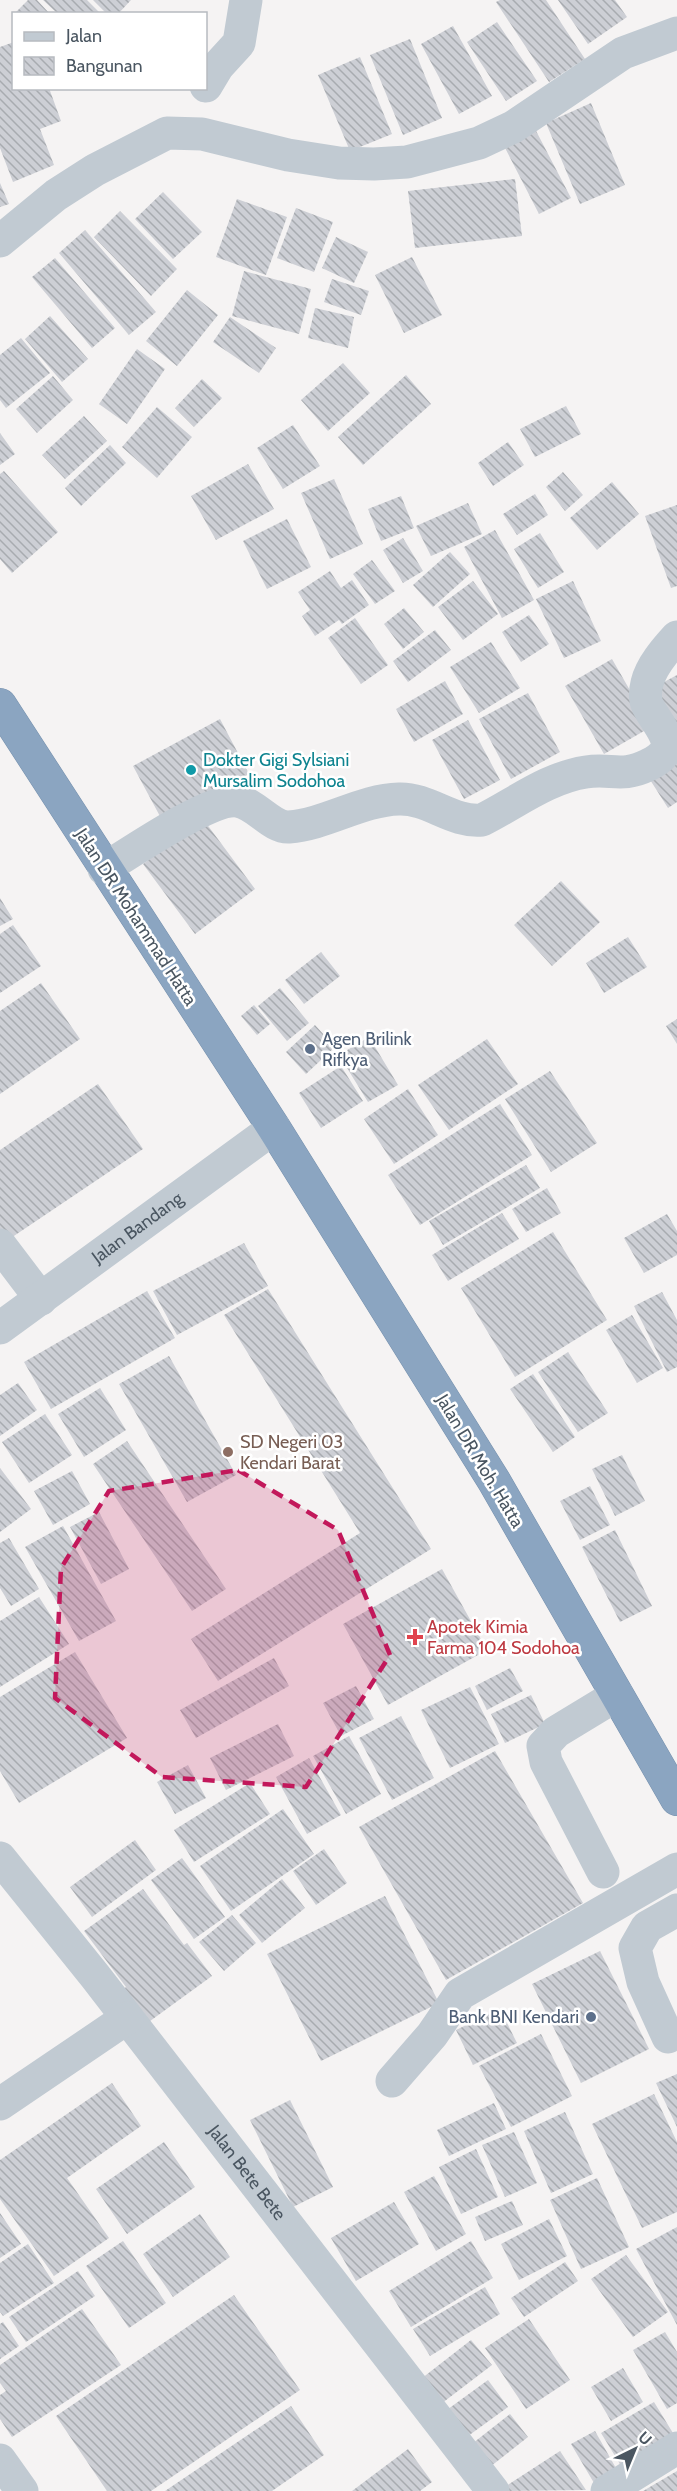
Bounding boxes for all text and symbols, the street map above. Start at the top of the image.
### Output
legend [12,12,207,90]
text: Jalan [65,25,102,47]
text: Bangunan [66,55,143,77]
place label: Dokter Gigi Sylsiani Mursalim Sodohoa [203,749,349,792]
marker: Dokter Gigi Sylsiani Mursalim Sodohoa [184,763,198,777]
street label: Jalan DR Mohammad Hatta [70,823,202,1010]
place label: Agen Brilink Rifkya [322,1028,413,1071]
marker: Agen Brilink Rifkya [303,1042,317,1056]
street label: Jalan Bandang [87,1187,188,1269]
street label: Jalan DR Moh. Hatta [431,1389,529,1532]
place label: SD Negeri 03 Kendari Barat [240,1431,343,1474]
marker: SD Negeri 03 Kendari Barat [221,1445,235,1459]
place label: Apotek Kimia Farma 104 Sodohoa [427,1616,580,1659]
marker: Apotek Kimia Farma 104 Sodohoa [408,1630,422,1644]
place label: Bank BNI Kendari [448,2006,579,2028]
marker: Bank BNI Kendari [584,2010,598,2024]
street label: Jalan Bete Bete [203,2120,291,2225]
north arrow [605,2419,665,2479]
text: U [634,2428,656,2449]

